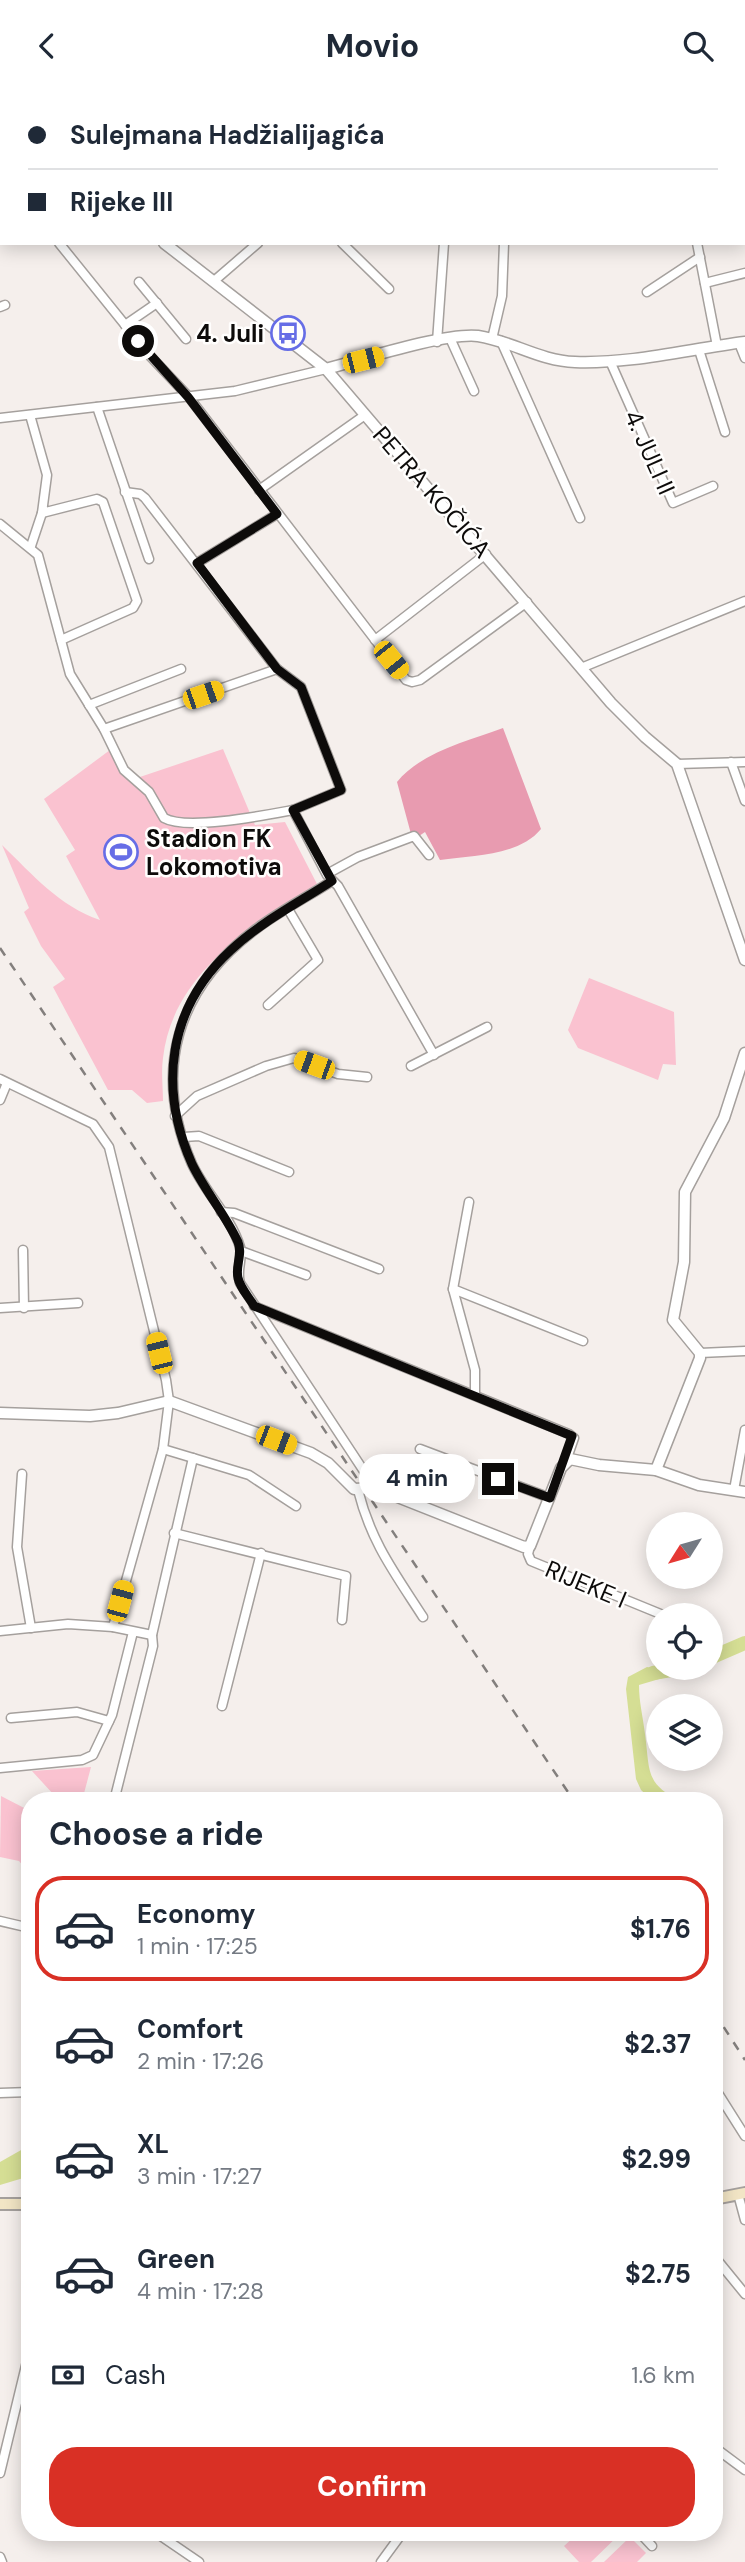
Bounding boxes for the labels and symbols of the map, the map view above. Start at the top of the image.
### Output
bus stop icon: 4. Juli [269,314,307,352]
place label: 4. Juli [196,318,264,349]
route start [122,325,154,357]
car [341,345,386,375]
street label: 4. JULI II [618,405,682,499]
street label: PETRA KOČIĆA [366,420,498,564]
car [370,637,413,683]
car [180,678,227,712]
place label: Stadion FK Lokomotiva [146,823,282,882]
sports icon: Stadion FK Lokomotiva [102,833,140,871]
car [291,1048,338,1082]
car [144,1330,175,1376]
car [253,1423,300,1457]
callout: 4 min [358,1455,474,1503]
route end [482,1463,514,1495]
north arrow [646,1512,723,1589]
street label: RIJEKE I [541,1553,631,1615]
car [105,1578,136,1624]

